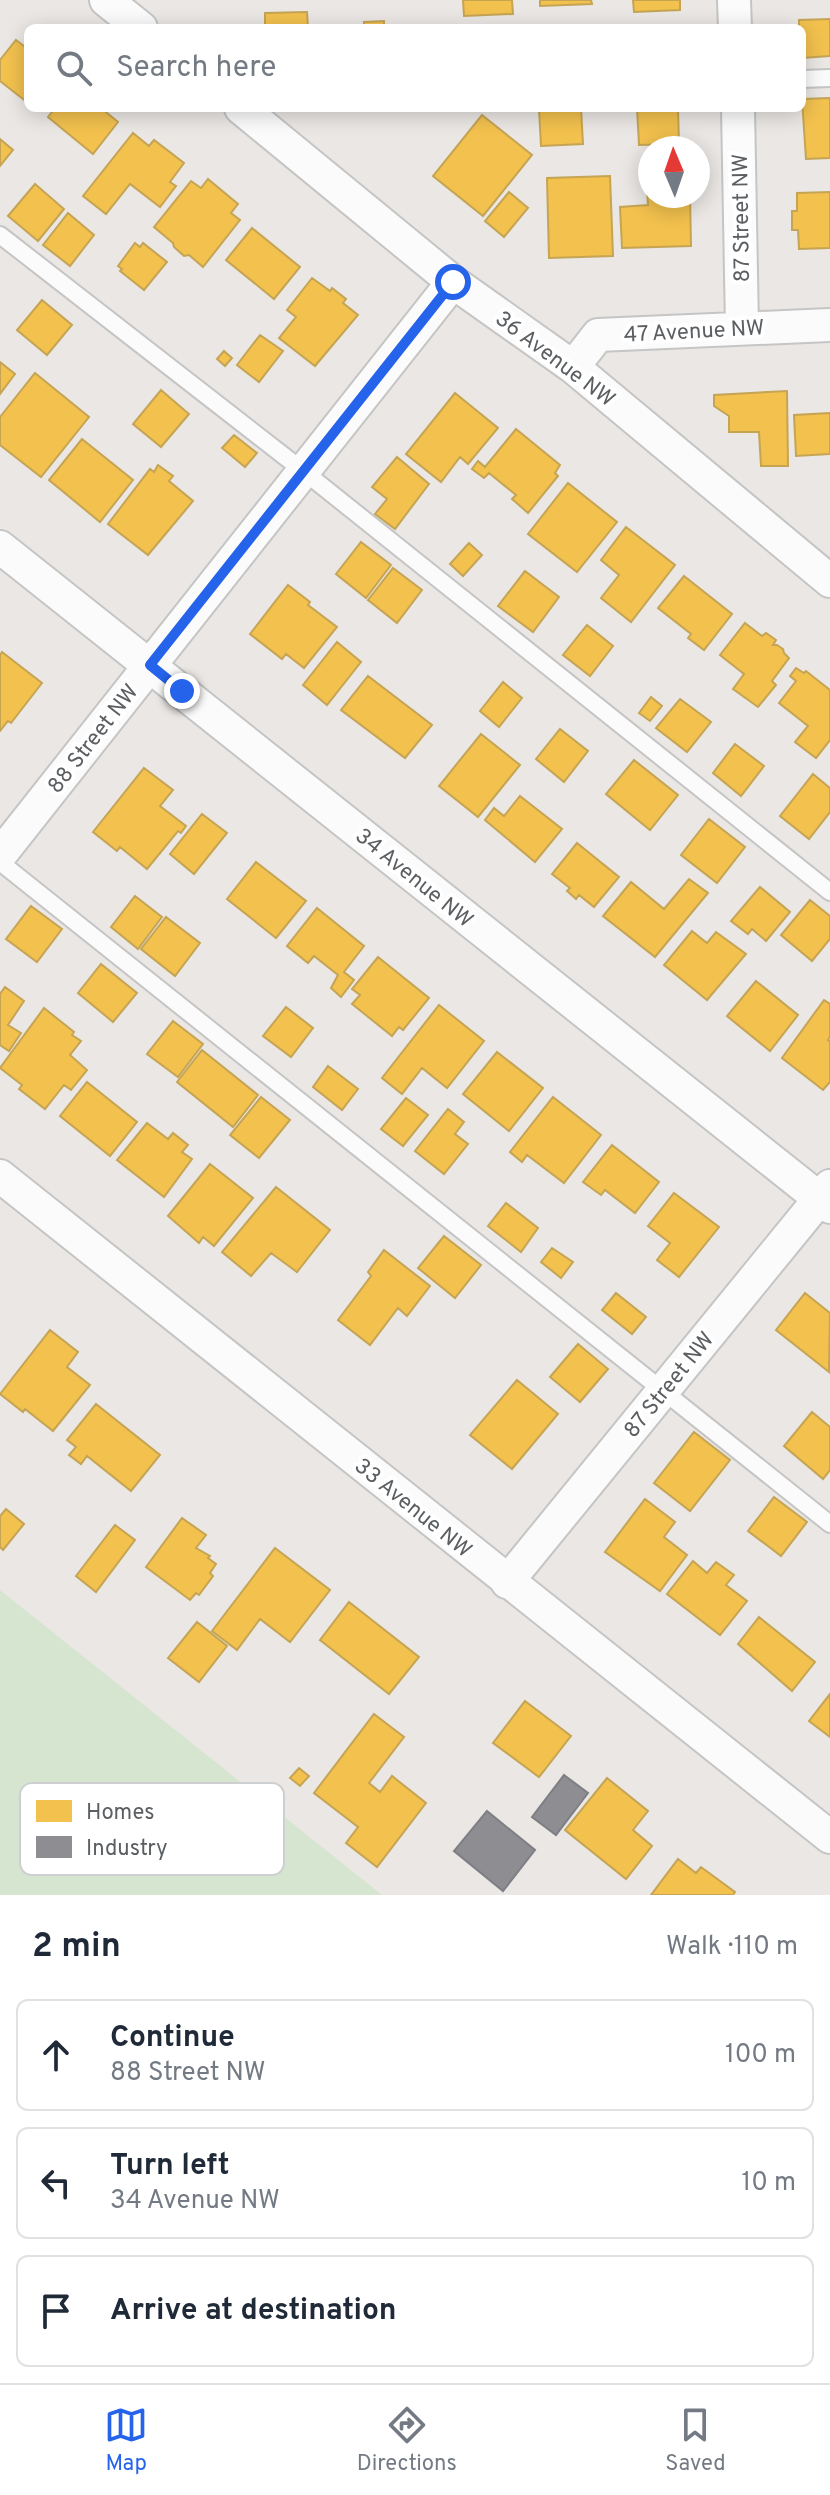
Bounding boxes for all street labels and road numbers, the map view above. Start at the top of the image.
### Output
street label: 87 Street NW [728,153,757,282]
street label: 36 Avenue NW [489,306,620,414]
street label: 47 Avenue NW [623,315,765,350]
street label: 88 Street NW [43,679,145,800]
street label: 34 Avenue NW [349,823,478,935]
street label: 87 Street NW [619,1327,721,1444]
street label: 33 Avenue NW [348,1453,477,1565]

